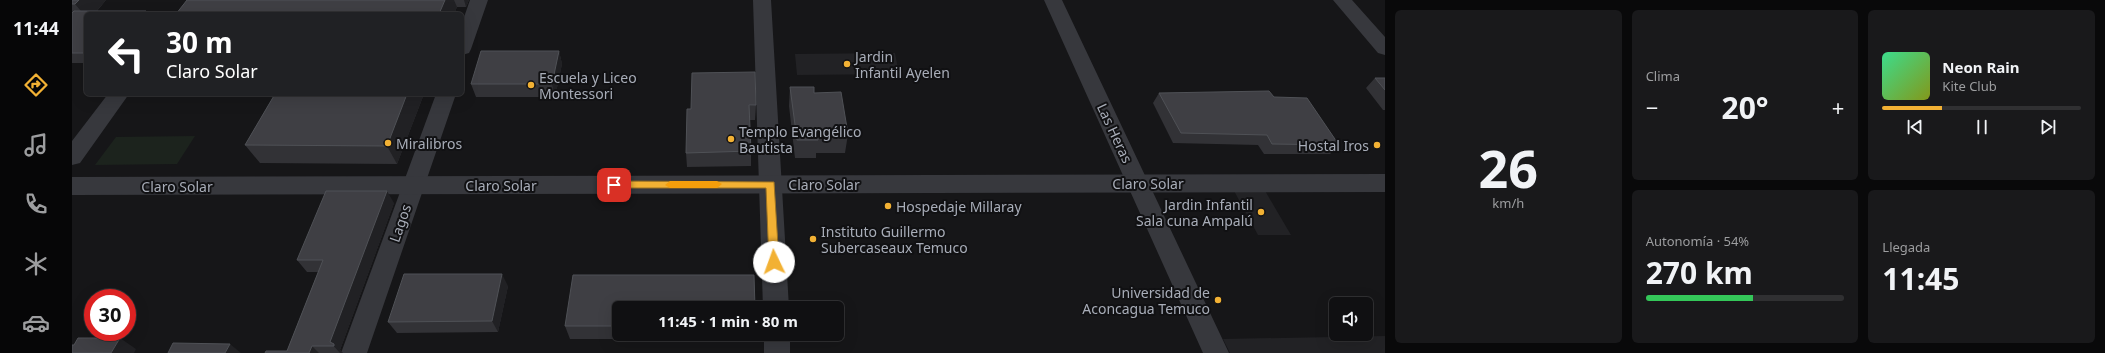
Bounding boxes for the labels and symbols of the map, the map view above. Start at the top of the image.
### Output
place label: Jardin Infantil Ayelen [853,47,950,82]
marker: Jardin Infantil Ayelen [842,59,852,69]
place label: Escuela y Liceo Montessori [539,68,637,103]
marker: Escuela y Liceo Montessori [526,80,536,90]
street label: Las Heras [1093,100,1137,166]
place label: Templo Evangélico Bautista [739,122,861,157]
place label: Miralibros [396,134,462,153]
marker: Templo Evangélico Bautista [726,134,736,144]
place label: Hostal Iros [1298,136,1369,155]
marker: Miralibros [383,138,393,148]
marker: Hostal Iros [1372,140,1382,150]
pin [597,168,631,202]
street label: Claro Solar [1112,174,1184,193]
street label: Claro Solar [788,175,860,194]
street label: Claro Solar [465,176,537,195]
street label: Claro Solar [141,177,213,196]
place label: Jardin Infantil Sala cuna Ampalú [1136,195,1253,230]
place label: Hospedaje Millaray [896,197,1022,216]
street label: Lagos [385,201,415,245]
marker: Hospedaje Millaray [883,201,893,211]
marker: Jardin Infantil Sala cuna Ampalú [1256,207,1266,217]
place label: Instituto Guillermo Subercaseaux Temuco [821,222,968,257]
marker: Instituto Guillermo Subercaseaux Temuco [808,234,818,244]
position arrow [753,241,795,283]
place label: Universidad de Aconcagua Temuco [1082,283,1210,318]
speed limit sign: 30 [84,289,136,341]
marker: Universidad de Aconcagua Temuco [1213,295,1223,305]

